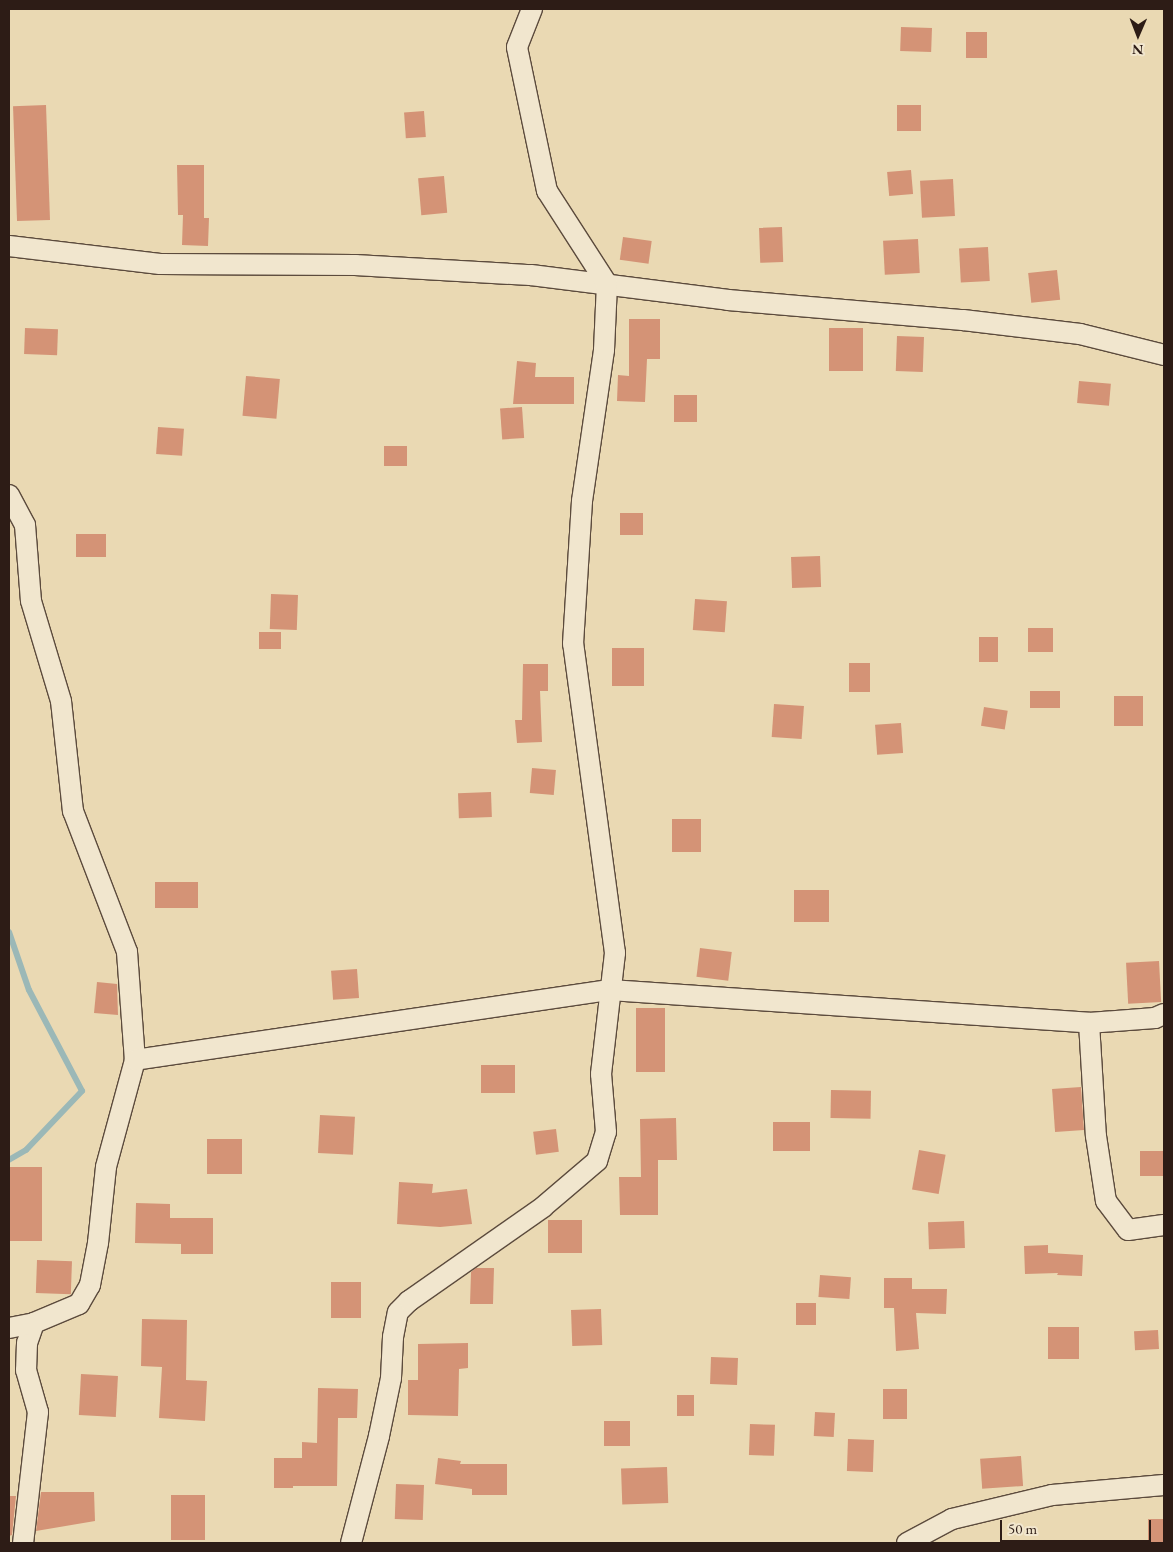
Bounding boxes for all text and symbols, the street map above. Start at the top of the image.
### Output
north arrow [1113,10,1163,60]
text: N [1132,41,1144,59]
scale bar [1003,1510,1154,1542]
text: 50 m [1008,1519,1037,1538]

